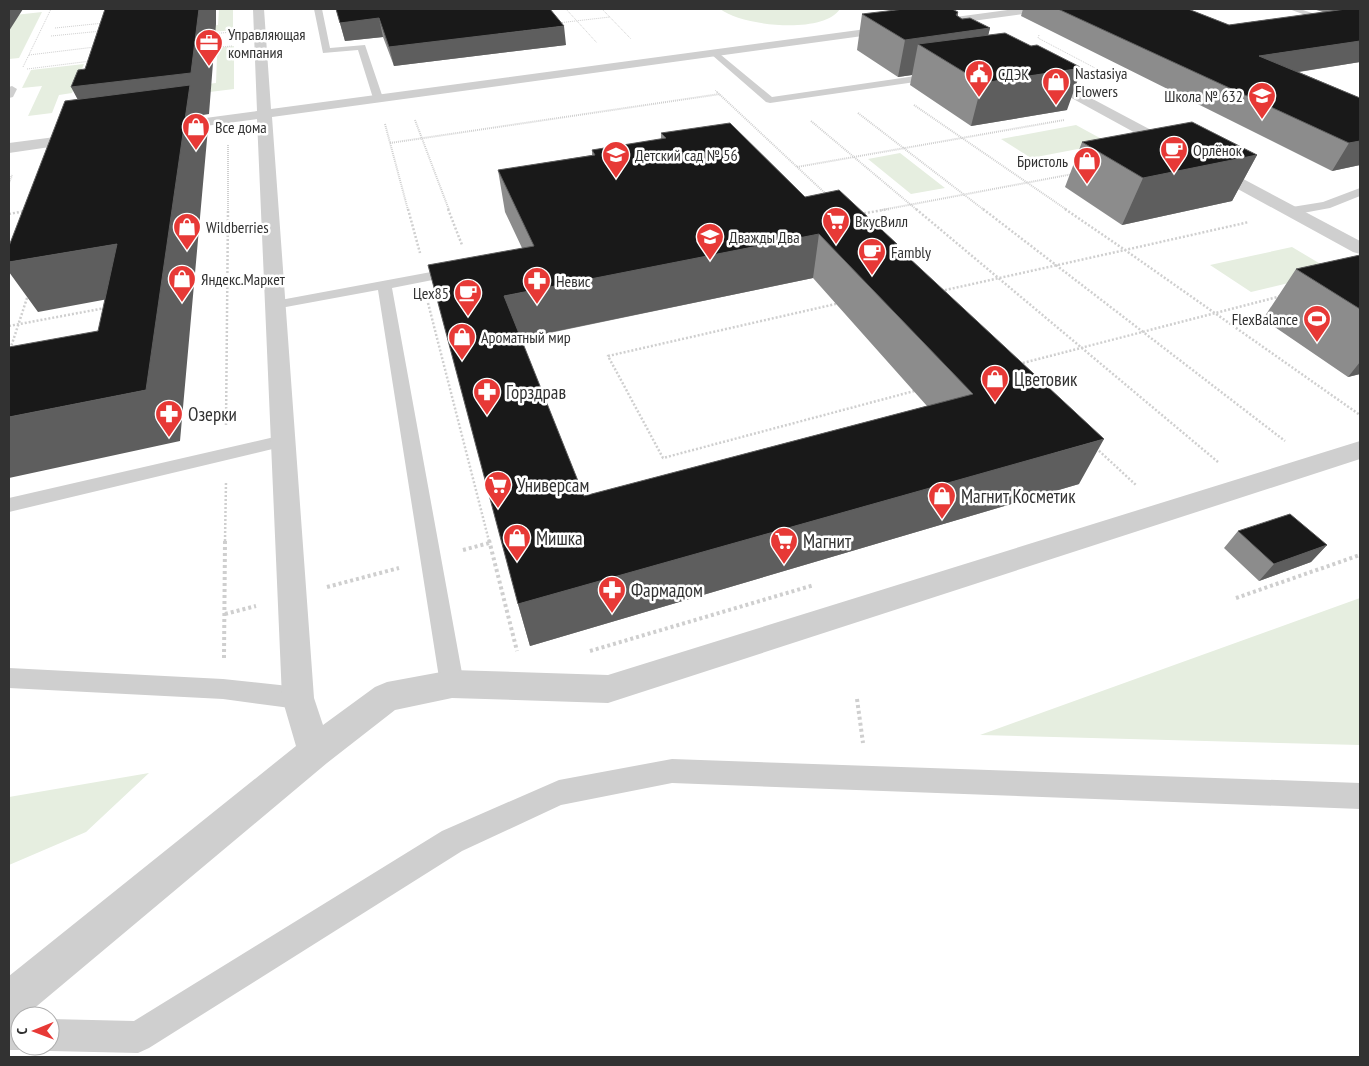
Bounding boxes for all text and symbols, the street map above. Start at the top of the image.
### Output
place label: Управляющая компания [228,24,306,62]
office icon: Управляющая компания [194,28,224,67]
public building icon: СДЭК [964,59,994,98]
place label: Nastasiya Flowers [1075,63,1128,101]
place label: СДЭК [998,64,1029,84]
shop icon: Nastasiya Flowers [1041,67,1071,106]
school or university icon: Школа № 632 [1247,81,1277,120]
place label: Школа № 632 [1164,86,1243,106]
shop icon: Все дома [181,112,211,151]
place label: Все дома [215,117,267,137]
cafe icon: Орлёнок [1159,135,1189,174]
school or university icon: Детский сад № 56 [601,140,631,179]
place label: Орлёнок [1193,140,1243,160]
place label: Детский сад № 56 [635,145,738,165]
shop icon: Бристоль [1072,146,1102,185]
place label: Бристоль [1017,151,1068,171]
supermarket icon: ВкусВилл [821,206,851,245]
place label: ВкусВилл [855,211,908,231]
shop icon: Wildberries [172,212,202,251]
place label: Wildberries [206,217,269,237]
school or university icon: Дважды Два [695,222,725,261]
place label: Дважды Два [729,227,800,247]
cafe icon: Fambly [857,237,887,276]
place label: Fambly [891,242,931,262]
shop icon: Яндекс.Маркет [167,264,197,303]
pharmacy icon: Невис [522,266,552,305]
place label: Яндекс.Маркет [201,269,286,289]
place label: Невис [556,271,591,291]
cafe icon: Цех85 [453,278,483,317]
place label: Цех85 [413,283,449,303]
sports icon: FlexBalance [1302,304,1332,343]
place label: FlexBalance [1232,309,1298,329]
shop icon: Ароматный мир [447,322,477,361]
place label: Ароматный мир [481,327,571,347]
shop icon: Цветовик [980,364,1010,403]
place label: Цветовик [1014,367,1078,391]
pharmacy icon: Горздрав [472,377,502,416]
place label: Горздрав [506,380,566,404]
pharmacy icon: Озерки [154,399,184,438]
place label: Озерки [188,402,237,426]
supermarket icon: Универсам [483,470,513,509]
place label: Универсам [517,473,589,497]
shop icon: Магнит Косметик [927,481,957,520]
place label: Магнит Косметик [961,484,1076,508]
shop icon: Мишка [502,523,532,562]
place label: Мишка [536,526,583,550]
supermarket icon: Магнит [769,526,799,565]
place label: Магнит [803,529,852,553]
pharmacy icon: Фармадом [597,575,627,614]
place label: Фармадом [631,578,703,602]
north arrow [10,1006,60,1056]
text: С [13,1027,31,1035]

